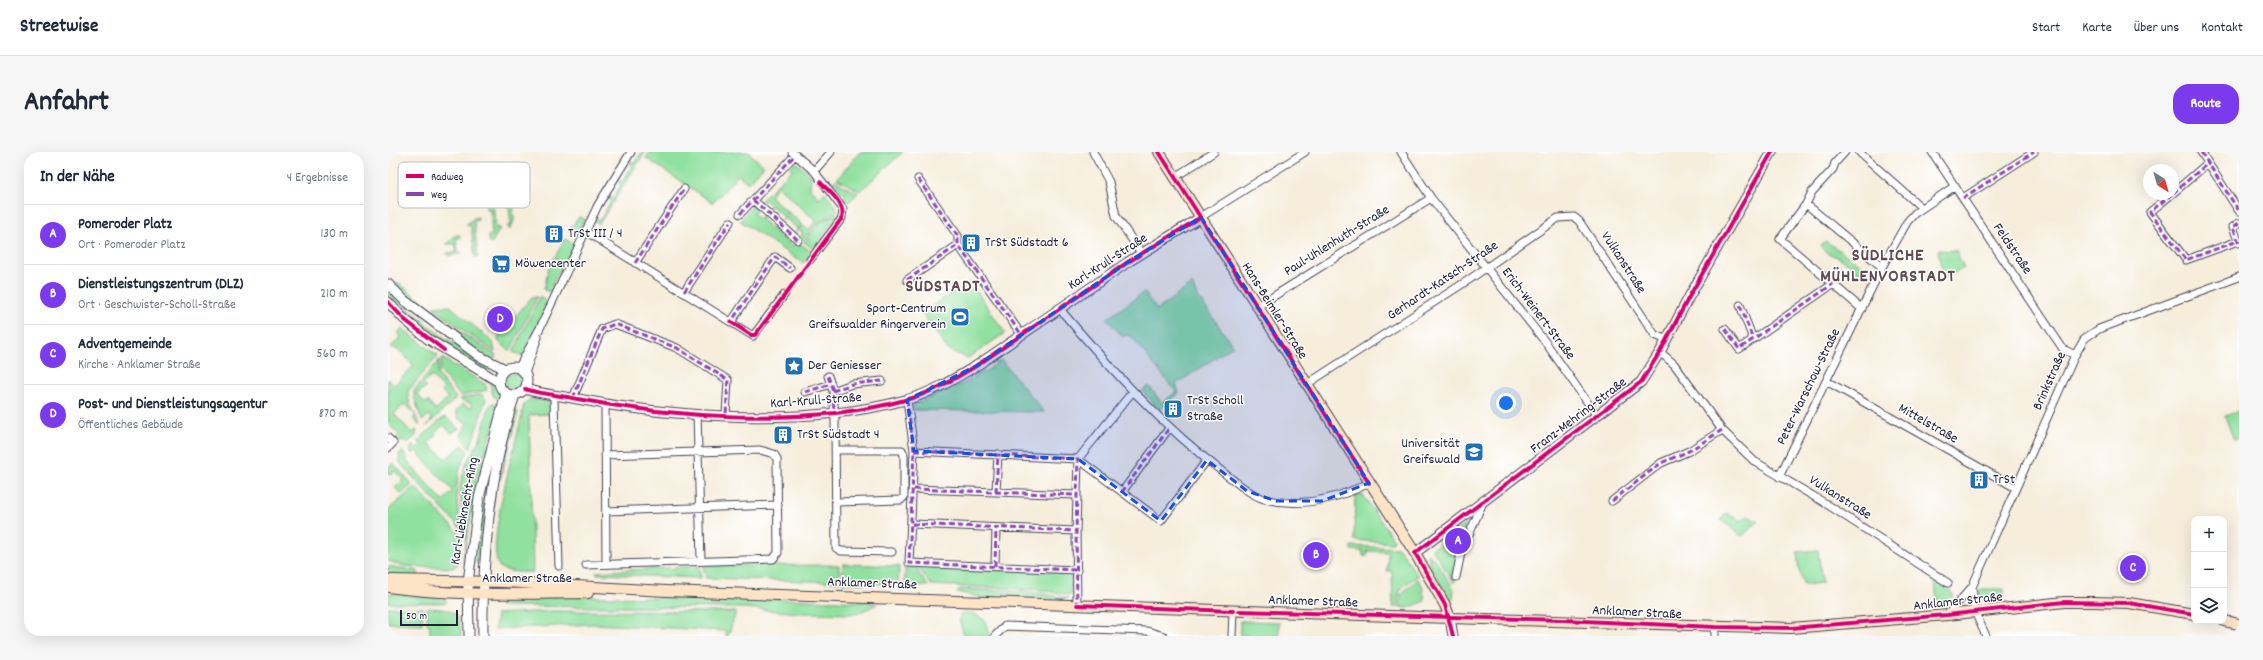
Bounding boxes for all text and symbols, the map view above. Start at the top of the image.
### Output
text: Streetwise [20,14,98,41]
text: Start [2032,18,2060,38]
text: Karte [2082,18,2112,38]
text: Über uns [2134,18,2179,38]
text: Kontakt [2201,18,2243,38]
text: Anfahrt [24,84,109,124]
button: Route [2173,84,2239,124]
legend [398,162,530,208]
north arrow [2143,164,2179,200]
text: In der Nähe [40,166,115,190]
text: 4 Ergebnisse [287,169,348,188]
text: Radweg [431,170,464,186]
text: Weg [431,188,447,204]
street label: Paul-Uhlenhuth-Straße [1280,200,1394,282]
text: Pomeroder Platz [78,214,172,236]
street label: Feldstraße [1988,219,2036,279]
building icon: TrSt III / 4 [543,223,565,245]
place label: TrSt III / 4 [568,224,623,244]
text: A [49,225,57,244]
text: 130 m [320,225,348,244]
street label: Vulkanstraße [1595,228,1651,298]
street label: Karl-Krull-Straße [1064,229,1152,295]
building icon: TrSt Südstadt 6 [960,232,982,254]
place label: TrSt Südstadt 6 [985,233,1069,253]
text: Ort · Pomeroder Platz [78,236,185,255]
street label: Gerhardt-Katsch-Straße [1384,236,1502,326]
district label: SÜDLICHE MÜHLENVORSTADT [1820,244,1956,290]
supermarket icon: Möwencenter [490,253,512,275]
place label: Möwencenter [515,254,587,274]
street label: Hans-Beimler-Straße [1236,259,1312,363]
street label: Erich-Weinert-Straße [1496,264,1580,364]
text: Dienstleistungszentrum (DLZ) [78,274,243,296]
district label: SÜDSTADT [906,275,980,300]
text: B [50,285,56,304]
text: 210 m [320,285,348,304]
text: Ort · Geschwister-Scholl-Straße [78,296,236,315]
place label: Sport-Centrum Greifswalder Ringerverein [808,299,946,335]
pin: D [487,304,513,334]
sports icon: Sport-Centrum Greifswalder Ringerverein [949,306,971,328]
street label: Peter-Warschow-Straße [1772,325,1846,449]
text: Adventgemeinde [78,334,172,356]
text: C [50,345,56,364]
text: 560 m [317,345,348,364]
street label: Brinkstraße [2028,349,2072,413]
place icon: Der Geniesser [783,355,805,377]
text: Kirche · Anklamer Straße [78,356,200,375]
place label: Der Geniesser [808,356,882,376]
street label: Franz-Mehring-Straße [1526,373,1632,459]
street label: Karl-Krull-Straße [770,388,862,414]
place label: TrSt Scholl Straße [1187,391,1244,427]
your location [1496,393,1516,413]
text: Post- und Dienstleistungsagentur [78,394,267,416]
building icon: TrSt Scholl Straße [1162,398,1184,420]
street label: Mittelstraße [1894,399,1962,449]
text: D [50,405,56,424]
text: 870 m [319,405,348,424]
text: Öffentliches Gebäude [78,416,183,435]
building icon: TrSt Südstadt 4 [772,424,794,446]
place label: TrSt Südstadt 4 [797,425,880,445]
place label: Universität Greifswald [1401,434,1460,470]
school or university icon: Universität Greifswald [1463,441,1485,463]
street label: Karl-Liebknecht-Ring [446,455,484,567]
building icon: TrSt [1968,469,1990,491]
place label: TrSt [1993,470,2015,490]
street label: Vulkanstraße [1805,471,1875,525]
map controls [2191,516,2227,624]
button: + [2191,516,2227,552]
pin: A [1445,526,1471,556]
pin: B [1303,540,1329,570]
button: − [2191,552,2227,588]
pin: C [2120,553,2146,583]
street label: Anklamer Straße [482,569,572,589]
street label: Anklamer Straße [827,572,917,596]
street label: Anklamer Straße [1912,587,2004,617]
button: layers [2191,588,2227,624]
street label: Anklamer Straße [1268,590,1358,614]
street label: Anklamer Straße [1592,601,1682,625]
scale bar [400,608,458,627]
text: 50 m [406,609,427,625]

